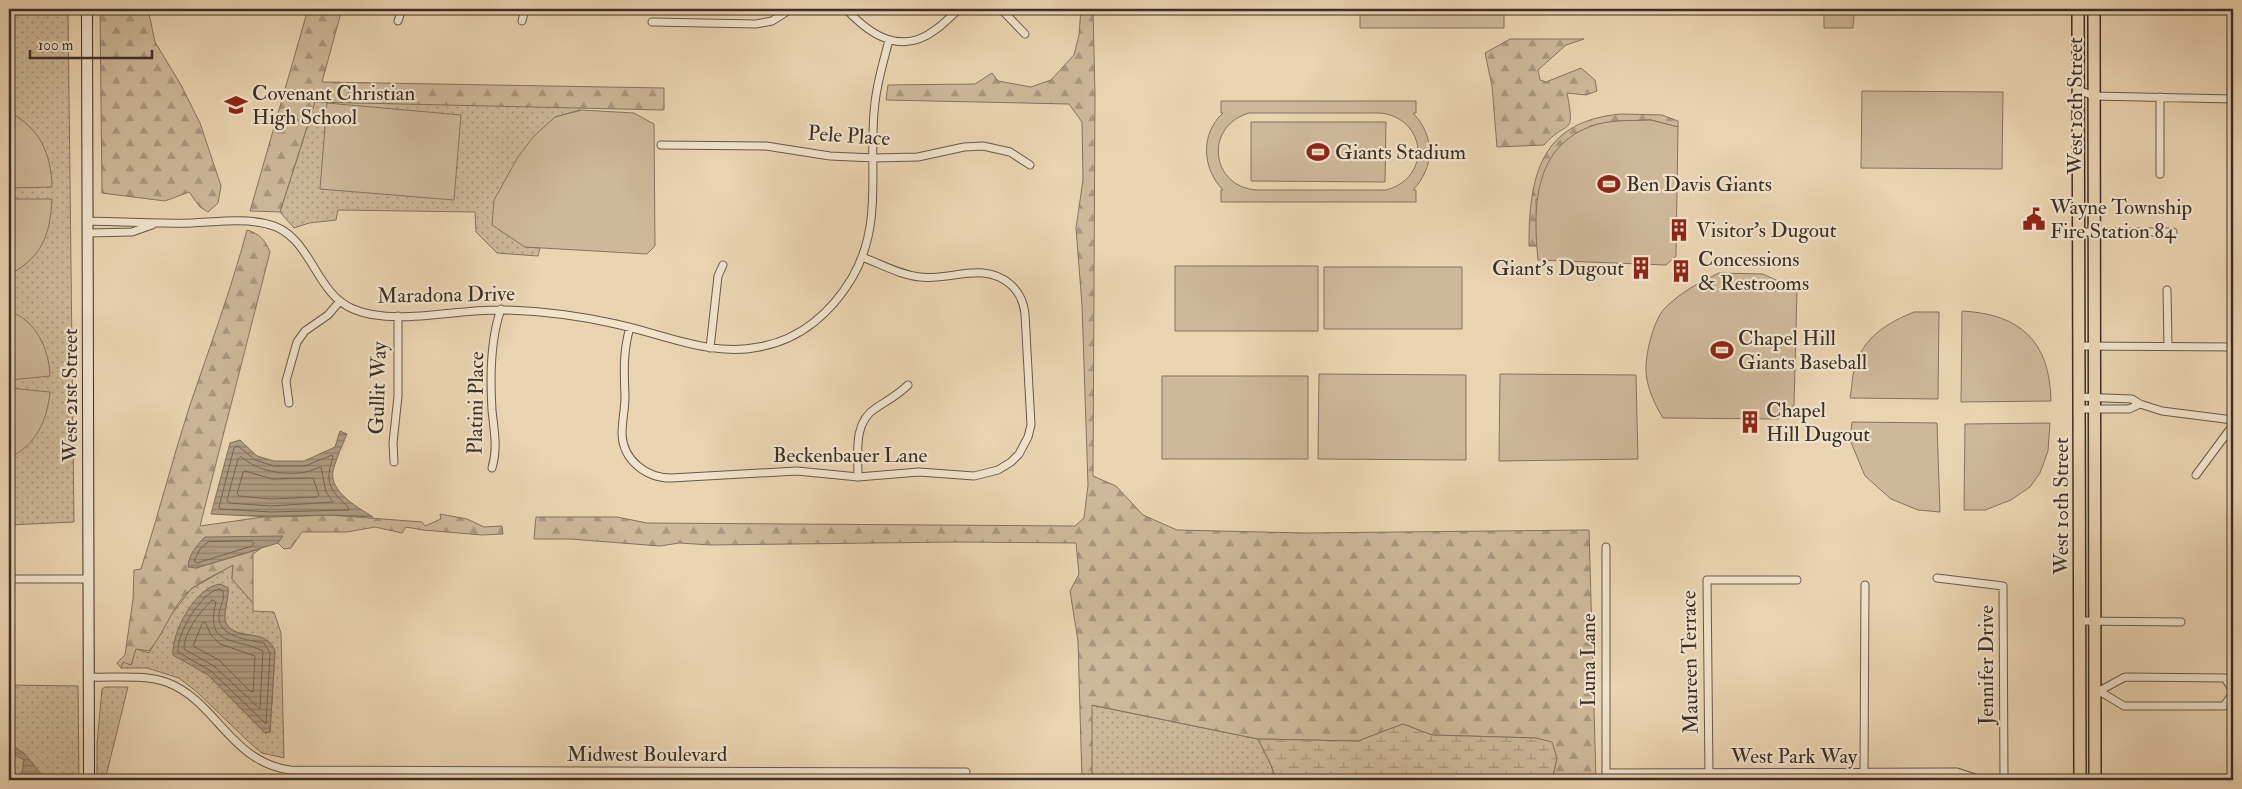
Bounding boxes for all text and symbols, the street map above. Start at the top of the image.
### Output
scale bar [30,28,152,60]
text: 100 m [38,36,74,55]
street label: West 10th Street [2062,37,2089,176]
place label: Covenant Christian High School [252,80,415,131]
school or university icon: Covenant Christian High School [223,92,249,118]
street label: Pele Place [807,120,891,152]
sports icon: Giants Stadium [1305,139,1331,165]
place label: Giants Stadium [1335,139,1466,166]
sports icon: Ben Davis Giants [1596,171,1622,197]
place label: Ben Davis Giants [1626,171,1772,198]
place label: Wayne Township Fire Station 84 [2049,194,2192,245]
public building icon: Wayne Township Fire Station 84 [2021,206,2047,232]
building icon: Visitor's Dugout [1666,217,1692,243]
place label: Visitor's Dugout [1696,217,1837,244]
place label: Concessions & Restrooms [1698,246,1809,297]
place label: Giant's Dugout [1492,255,1624,282]
building icon: Giant's Dugout [1628,255,1654,281]
building icon: Concessions & Restrooms [1668,258,1694,284]
street label: Maradona Drive [377,280,515,310]
place label: Chapel Hill Giants Baseball [1738,325,1868,376]
street label: West 21st Street [57,328,84,463]
sports icon: Chapel Hill Giants Baseball [1709,337,1735,363]
street label: Gullit Way [363,340,393,435]
street label: Platini Place [462,351,490,455]
place label: Chapel Hill Dugout [1766,397,1870,448]
building icon: Chapel Hill Dugout [1737,409,1763,435]
street label: West 10th Street [2048,437,2075,576]
street label: Beckenbauer Lane [773,442,927,469]
street label: Maureen Terrace [1675,590,1705,734]
street label: Jennifer Drive [1973,605,2000,726]
street label: Luna Lane [1575,613,1602,707]
street label: Midwest Boulevard [567,741,728,768]
street label: West Park Way [1730,743,1858,770]

